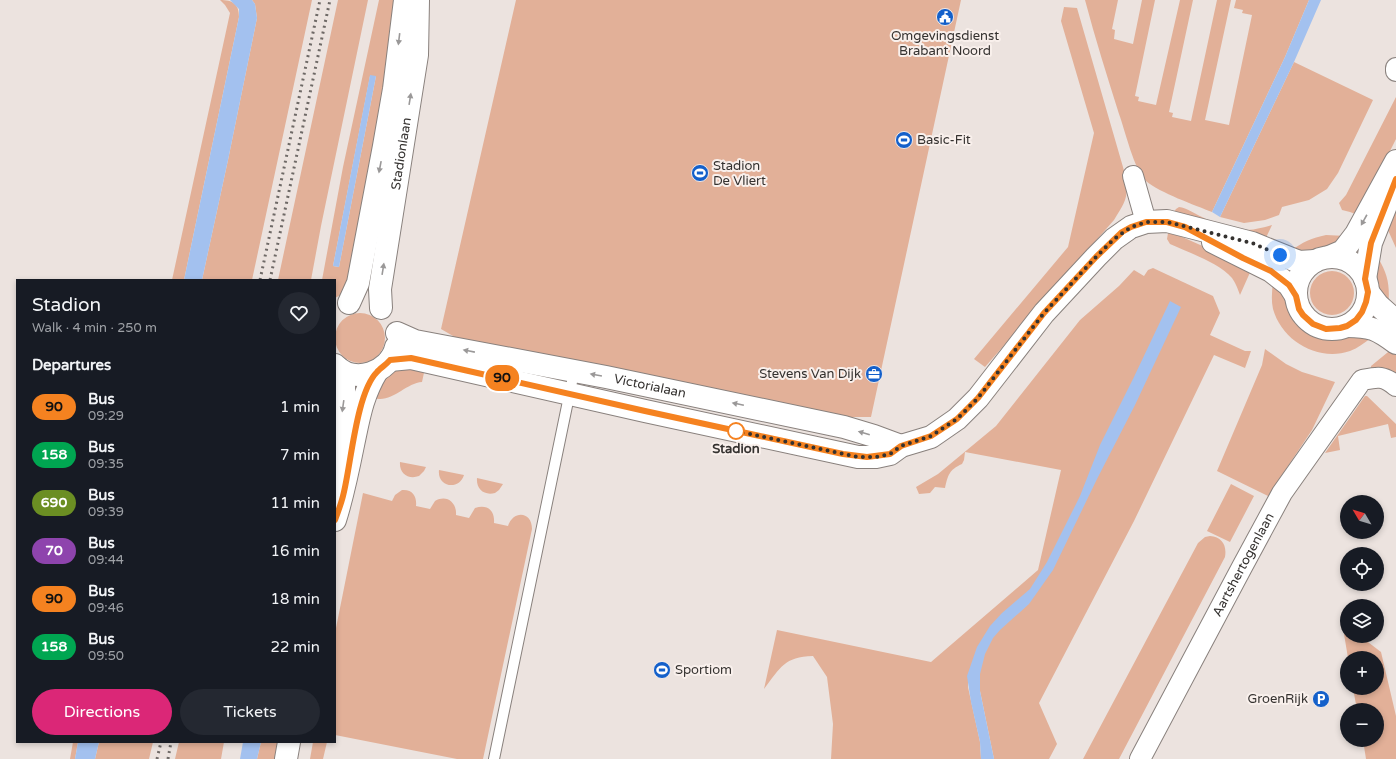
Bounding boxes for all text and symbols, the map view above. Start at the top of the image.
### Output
public building icon: Omgevingsdienst Brabant Noord [935,7,955,27]
place label: Omgevingsdienst Brabant Noord [891,28,999,59]
one-way arrow [396,33,403,45]
one-way arrow [407,93,413,105]
street label: Stadionlaan [388,116,415,191]
sports icon: Basic-Fit [894,130,914,150]
place label: Basic-Fit [917,132,971,148]
place label: Stadion De Vliert [713,158,766,189]
one-way arrow [377,161,383,173]
sports icon: Stadion De Vliert [690,163,710,183]
one-way arrow [1360,214,1367,225]
your location [1270,245,1290,265]
one-way arrow [380,263,386,275]
button: heart [278,292,320,334]
text: Stadion [32,294,101,316]
text: Walk · 4 min · 250 m [32,320,157,336]
one-way arrow [463,348,475,354]
text: Departures [32,356,111,374]
office icon: Stevens Van Dijk [864,364,884,384]
line badge: 90 [484,365,520,391]
place label: Stevens Van Dijk [759,366,861,382]
text: 90 [493,369,511,386]
street label: Victorialaan [613,371,687,402]
one-way arrow [590,372,603,378]
text: Bus [88,390,115,408]
text: 90 [45,398,63,415]
text: 1 min [280,398,320,416]
one-way arrow [340,400,346,412]
one-way arrow [731,401,744,407]
text: 09:29 [88,408,124,424]
marker: Stadion [727,422,745,440]
one-way arrow [858,430,870,436]
text: Bus [88,438,115,456]
place label: Stadion [712,441,760,457]
text: 158 [41,446,67,463]
text: 7 min [280,446,320,464]
text: 09:35 [88,456,124,472]
text: Bus [88,486,115,504]
text: 690 [41,494,67,511]
text: 11 min [271,494,320,512]
north arrow [1340,495,1384,539]
map controls [1340,495,1384,747]
text: 09:39 [88,504,124,520]
street label: Aartshertogenlaan [1209,510,1278,619]
text: Bus [88,534,115,552]
text: 70 [45,542,63,559]
text: 16 min [271,542,320,560]
button: locate [1340,547,1384,591]
text: 09:44 [88,552,124,568]
text: Bus [88,582,115,600]
text: 90 [45,590,63,607]
text: 18 min [271,590,320,608]
button: layers [1340,599,1384,643]
text: 09:46 [88,600,124,616]
text: Bus [88,630,115,648]
text: 158 [41,638,67,655]
text: 22 min [271,638,320,656]
text: 09:50 [88,648,124,664]
button: + [1340,651,1384,695]
sports icon: Sportiom [652,660,672,680]
place label: Sportiom [675,662,732,678]
button: Directions [32,689,172,735]
button: Tickets [180,689,320,735]
parking icon: GroenRijk [1311,689,1331,709]
place label: GroenRijk [1247,691,1308,707]
button: − [1340,703,1384,747]

